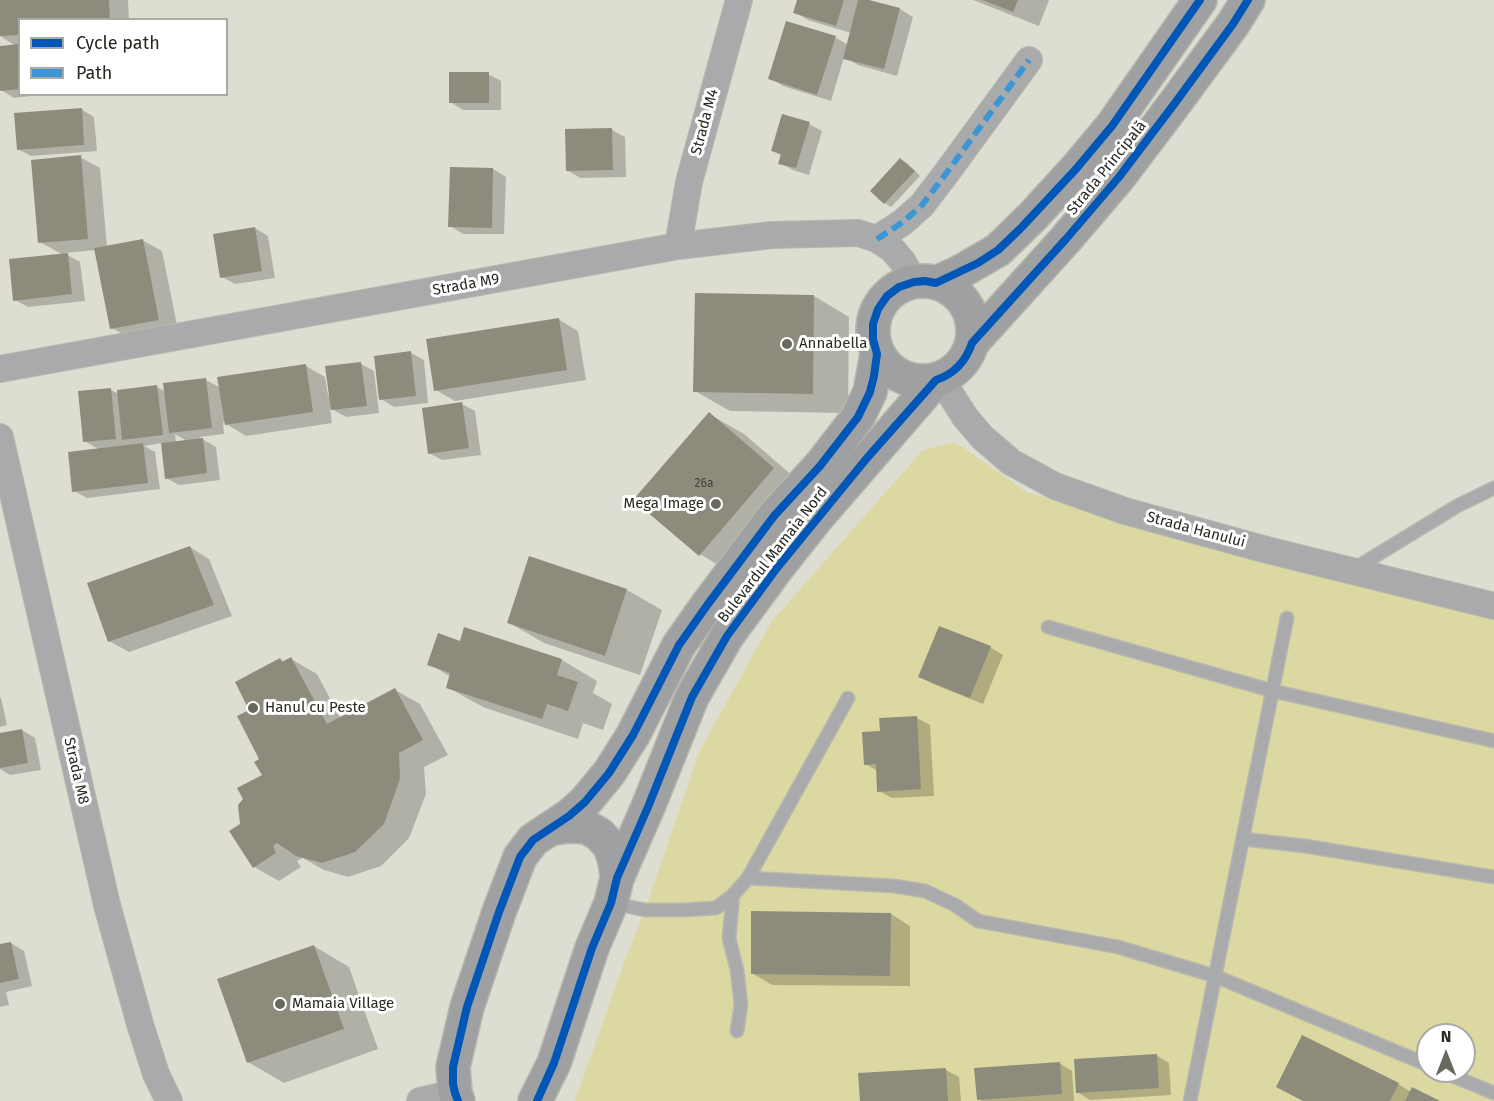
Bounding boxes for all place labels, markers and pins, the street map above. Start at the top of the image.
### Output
place label: Annabella [799,335,867,353]
marker: Annabella [780,337,794,351]
place label: Mega Image [623,495,704,513]
marker: Mega Image [709,497,723,511]
place label: Hanul cu Peste [265,699,366,717]
marker: Hanul cu Peste [246,701,260,715]
place label: Mamaia Village [292,995,394,1013]
marker: Mamaia Village [273,997,287,1011]

